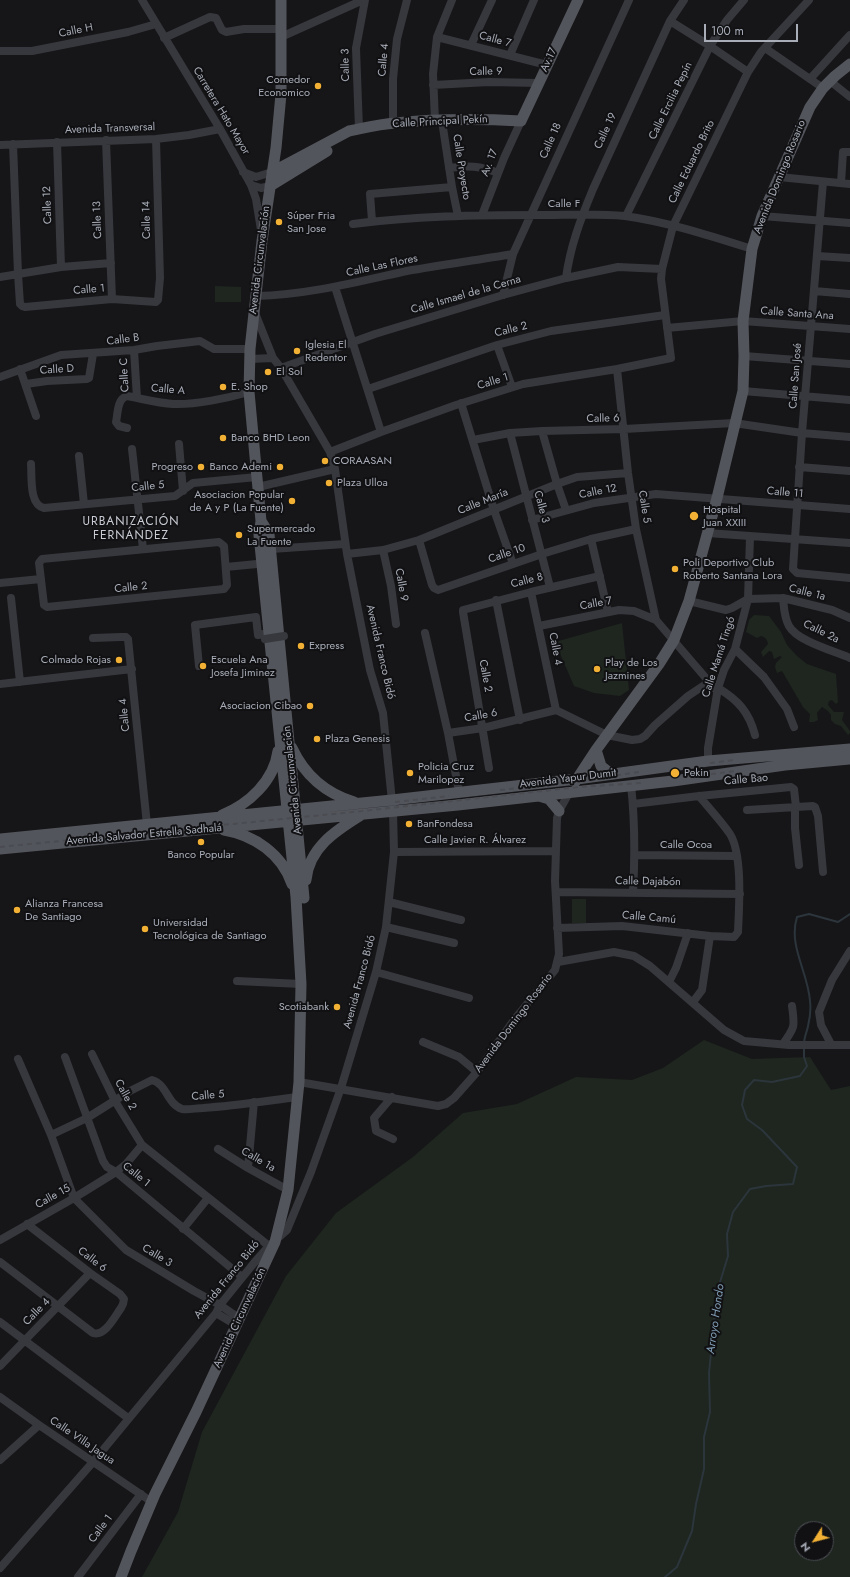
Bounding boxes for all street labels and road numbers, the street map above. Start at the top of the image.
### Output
street label: Calle H [58,21,94,41]
street label: Calle 7 [478,29,512,51]
street label: Calle 4 [376,43,392,77]
street label: Av.17 [538,46,560,74]
street label: Calle 3 [339,48,353,82]
street label: Calle Ercilia Pepín [646,60,696,142]
street label: Carretera Hato Mayor [190,65,252,157]
street label: Calle 9 [469,65,503,79]
street label: Calle 19 [592,111,620,151]
street label: Calle Principal Pekín [392,113,488,131]
street label: Calle Eduardo Brito [666,118,718,206]
street label: Avenida Domingo Rosario [751,118,809,236]
street label: Avenida Transversal [65,121,155,137]
street label: Calle 18 [537,121,565,161]
street label: Calle Proyecto [449,133,473,201]
street label: Av. 17 [479,147,501,179]
street label: Calle 12 [41,186,55,224]
street label: Calle F [548,197,580,211]
street label: Calle 13 [91,201,105,239]
street label: Calle 14 [140,201,154,239]
street label: Avenida Circunvalación [247,205,273,315]
street label: Calle Las Flores [345,252,419,280]
street label: Calle Ismael de la Cerna [410,273,522,317]
street label: Calle 1 [73,282,105,298]
street label: Calle Santa Ana [760,305,834,323]
street label: Calle 2 [493,320,529,340]
street label: Calle B [106,331,140,349]
street label: Calle San José [787,343,805,409]
street label: Calle C [118,357,132,393]
street label: Calle D [39,362,75,378]
street label: Calle 1 [476,371,510,393]
street label: Calle A [150,382,186,398]
street label: Calle 6 [586,412,620,426]
street label: Calle 5 [131,479,165,495]
street label: Calle 12 [578,482,618,502]
street label: Calle 11 [766,485,804,501]
street label: Calle María [456,486,510,518]
street label: Calle 3 [530,489,552,525]
street label: Calle 5 [635,490,653,524]
street label: Calle 10 [487,542,527,566]
street label: Calle 9 [392,568,410,602]
street label: Calle 8 [509,571,545,591]
street label: Calle 2 [114,580,148,596]
street label: Calle 1a [787,582,827,604]
street label: Calle 7 [579,595,613,613]
street label: Avenida Franco Bidó [363,604,397,700]
street label: Calle Mamá Tingó [700,615,738,699]
street label: Calle 2a [801,618,841,646]
street label: Calle 4 [545,631,565,667]
street label: Calle 2 [476,659,494,693]
street label: Calle 4 [117,698,133,732]
street label: Calle 6 [464,707,498,725]
street label: Avenida Circunvalación [281,725,305,835]
street label: Avenida Yapur Dumit [519,767,617,791]
street label: Calle Bao [723,771,769,789]
street label: Avenida Salvador Estrella Sadhalá [66,822,222,848]
street label: Calle Javier R. Álvarez [424,833,526,847]
street label: Calle Ocoa [660,838,712,852]
street label: Calle Dajabón [615,875,681,889]
street label: Calle Camú [622,909,676,927]
street label: Avenida Franco Bidó [341,934,379,1030]
street label: Avenida Domingo Rosario [472,971,556,1075]
street label: Calle 2 [111,1077,139,1113]
street label: Calle 5 [191,1088,225,1104]
street label: Calle 1a [239,1145,277,1175]
street label: Calle 1 [119,1160,153,1190]
street label: Calle 15 [33,1182,73,1212]
street label: Avenida Franco Bidó [192,1238,262,1322]
street label: Calle 3 [140,1242,174,1270]
street label: Calle 6 [75,1245,109,1275]
street label: Avenida Circunvalación [211,1266,269,1370]
street label: Calle 4 [21,1295,53,1329]
street label: Calle Villa Jagua [47,1414,117,1468]
street label: Calle 1 [86,1512,116,1546]

